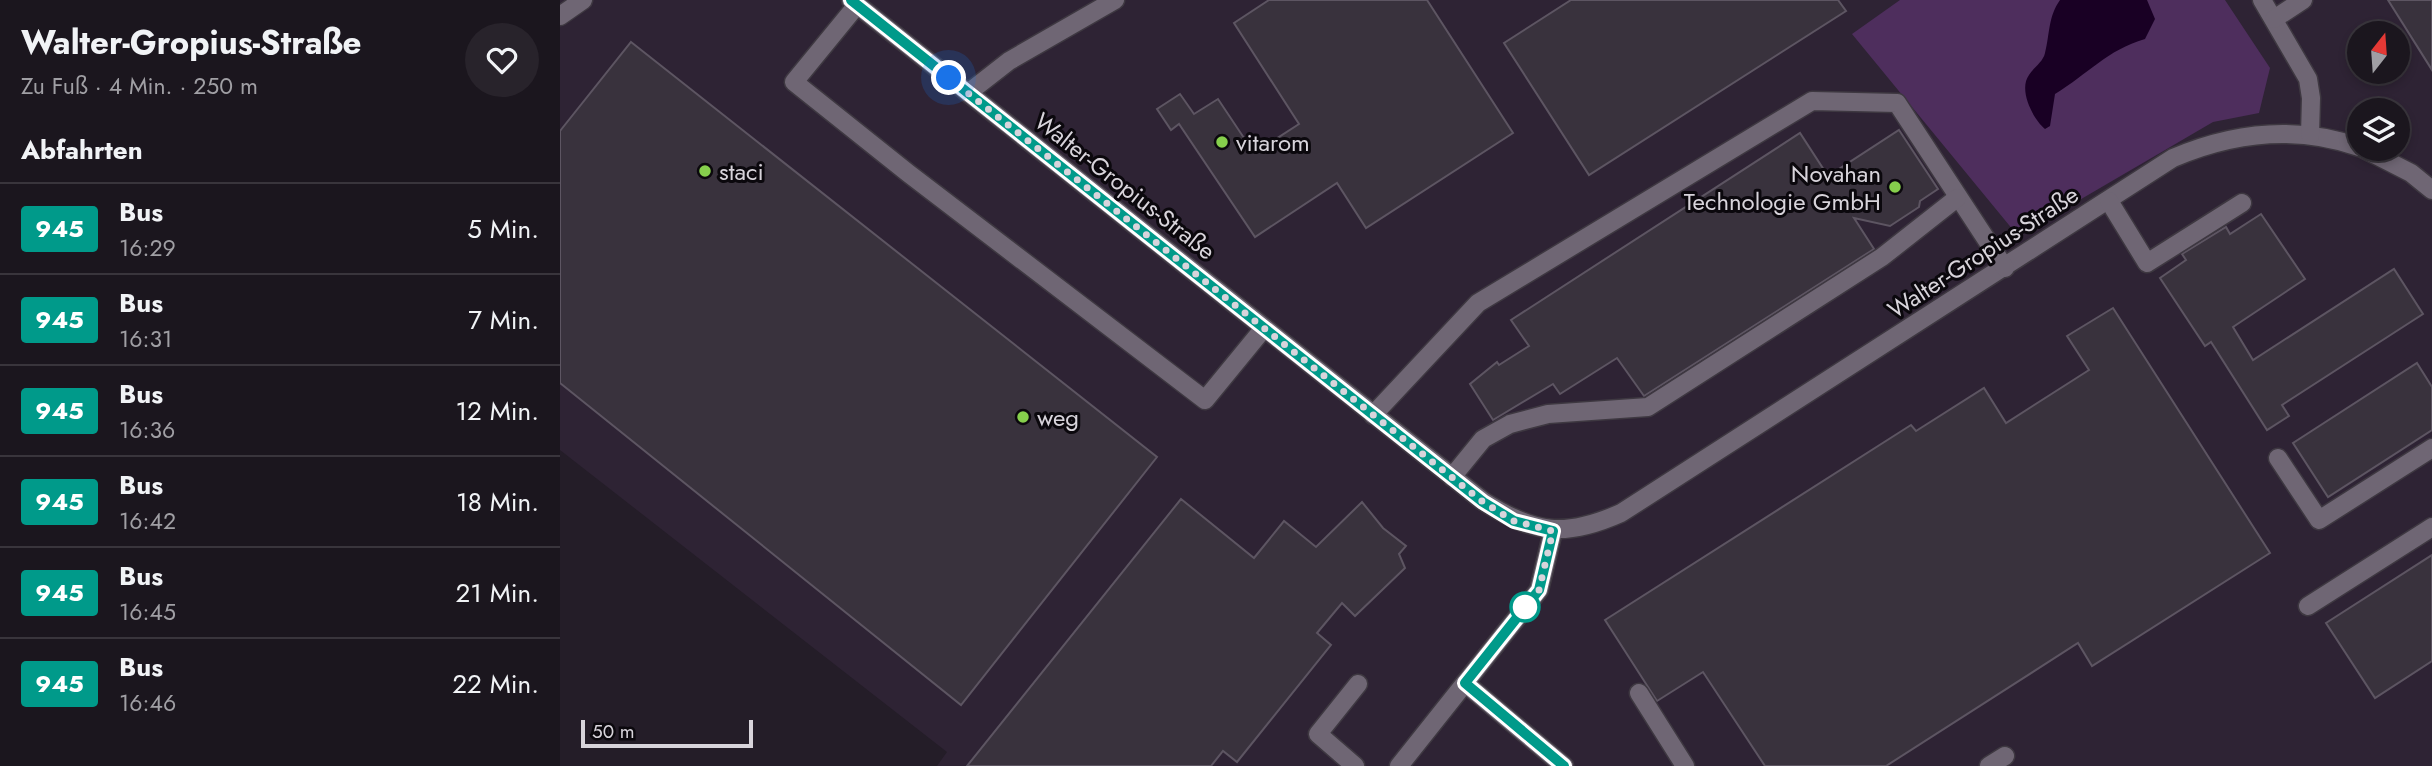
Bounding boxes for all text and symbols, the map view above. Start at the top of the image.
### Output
text: Walter-Gropius-Straße [21,19,361,66]
north arrow [2347,21,2410,84]
map controls [2347,21,2410,161]
button: heart [465,23,539,97]
your location [931,60,966,95]
text: Zu Fuß · 4 Min. · 250 m [21,69,258,103]
button: layers [2347,98,2410,161]
street label: Walter-Gropius-Straße [1027,104,1223,268]
place label: vitarom [1236,125,1310,160]
text: Abfahrten [21,131,143,169]
marker: vitarom [1214,134,1230,150]
place label: staci [719,154,764,189]
place label: Novahan Technologie GmbH [1684,156,1881,219]
marker: staci [697,163,713,179]
street label: Walter-Gropius-Straße [1881,177,2085,327]
marker: Novahan Technologie GmbH [1887,179,1903,195]
text: Bus [119,193,163,231]
text: 5 Min. [467,210,539,248]
text: 945 [35,211,84,246]
text: 16:29 [119,231,176,265]
text: Bus [119,284,163,322]
text: 7 Min. [468,301,539,339]
text: 945 [35,302,84,337]
text: 16:31 [119,322,172,356]
text: Bus [119,375,163,413]
text: 12 Min. [455,392,539,430]
text: 945 [35,393,84,428]
place label: weg [1037,400,1079,435]
marker: weg [1015,409,1031,425]
text: 16:36 [119,413,175,447]
text: Bus [119,466,163,504]
text: 18 Min. [456,483,539,521]
text: 945 [35,484,84,519]
text: 16:42 [119,504,176,538]
text: Bus [119,557,163,595]
text: 21 Min. [455,574,539,612]
text: 945 [35,575,84,610]
unlabelled marker [1510,592,1540,622]
text: 16:45 [119,595,176,629]
text: Bus [119,648,163,686]
text: 22 Min. [452,665,539,703]
text: 945 [35,666,84,701]
text: 16:46 [119,686,176,720]
scale bar [581,717,752,749]
text: 50 m [592,718,635,745]

